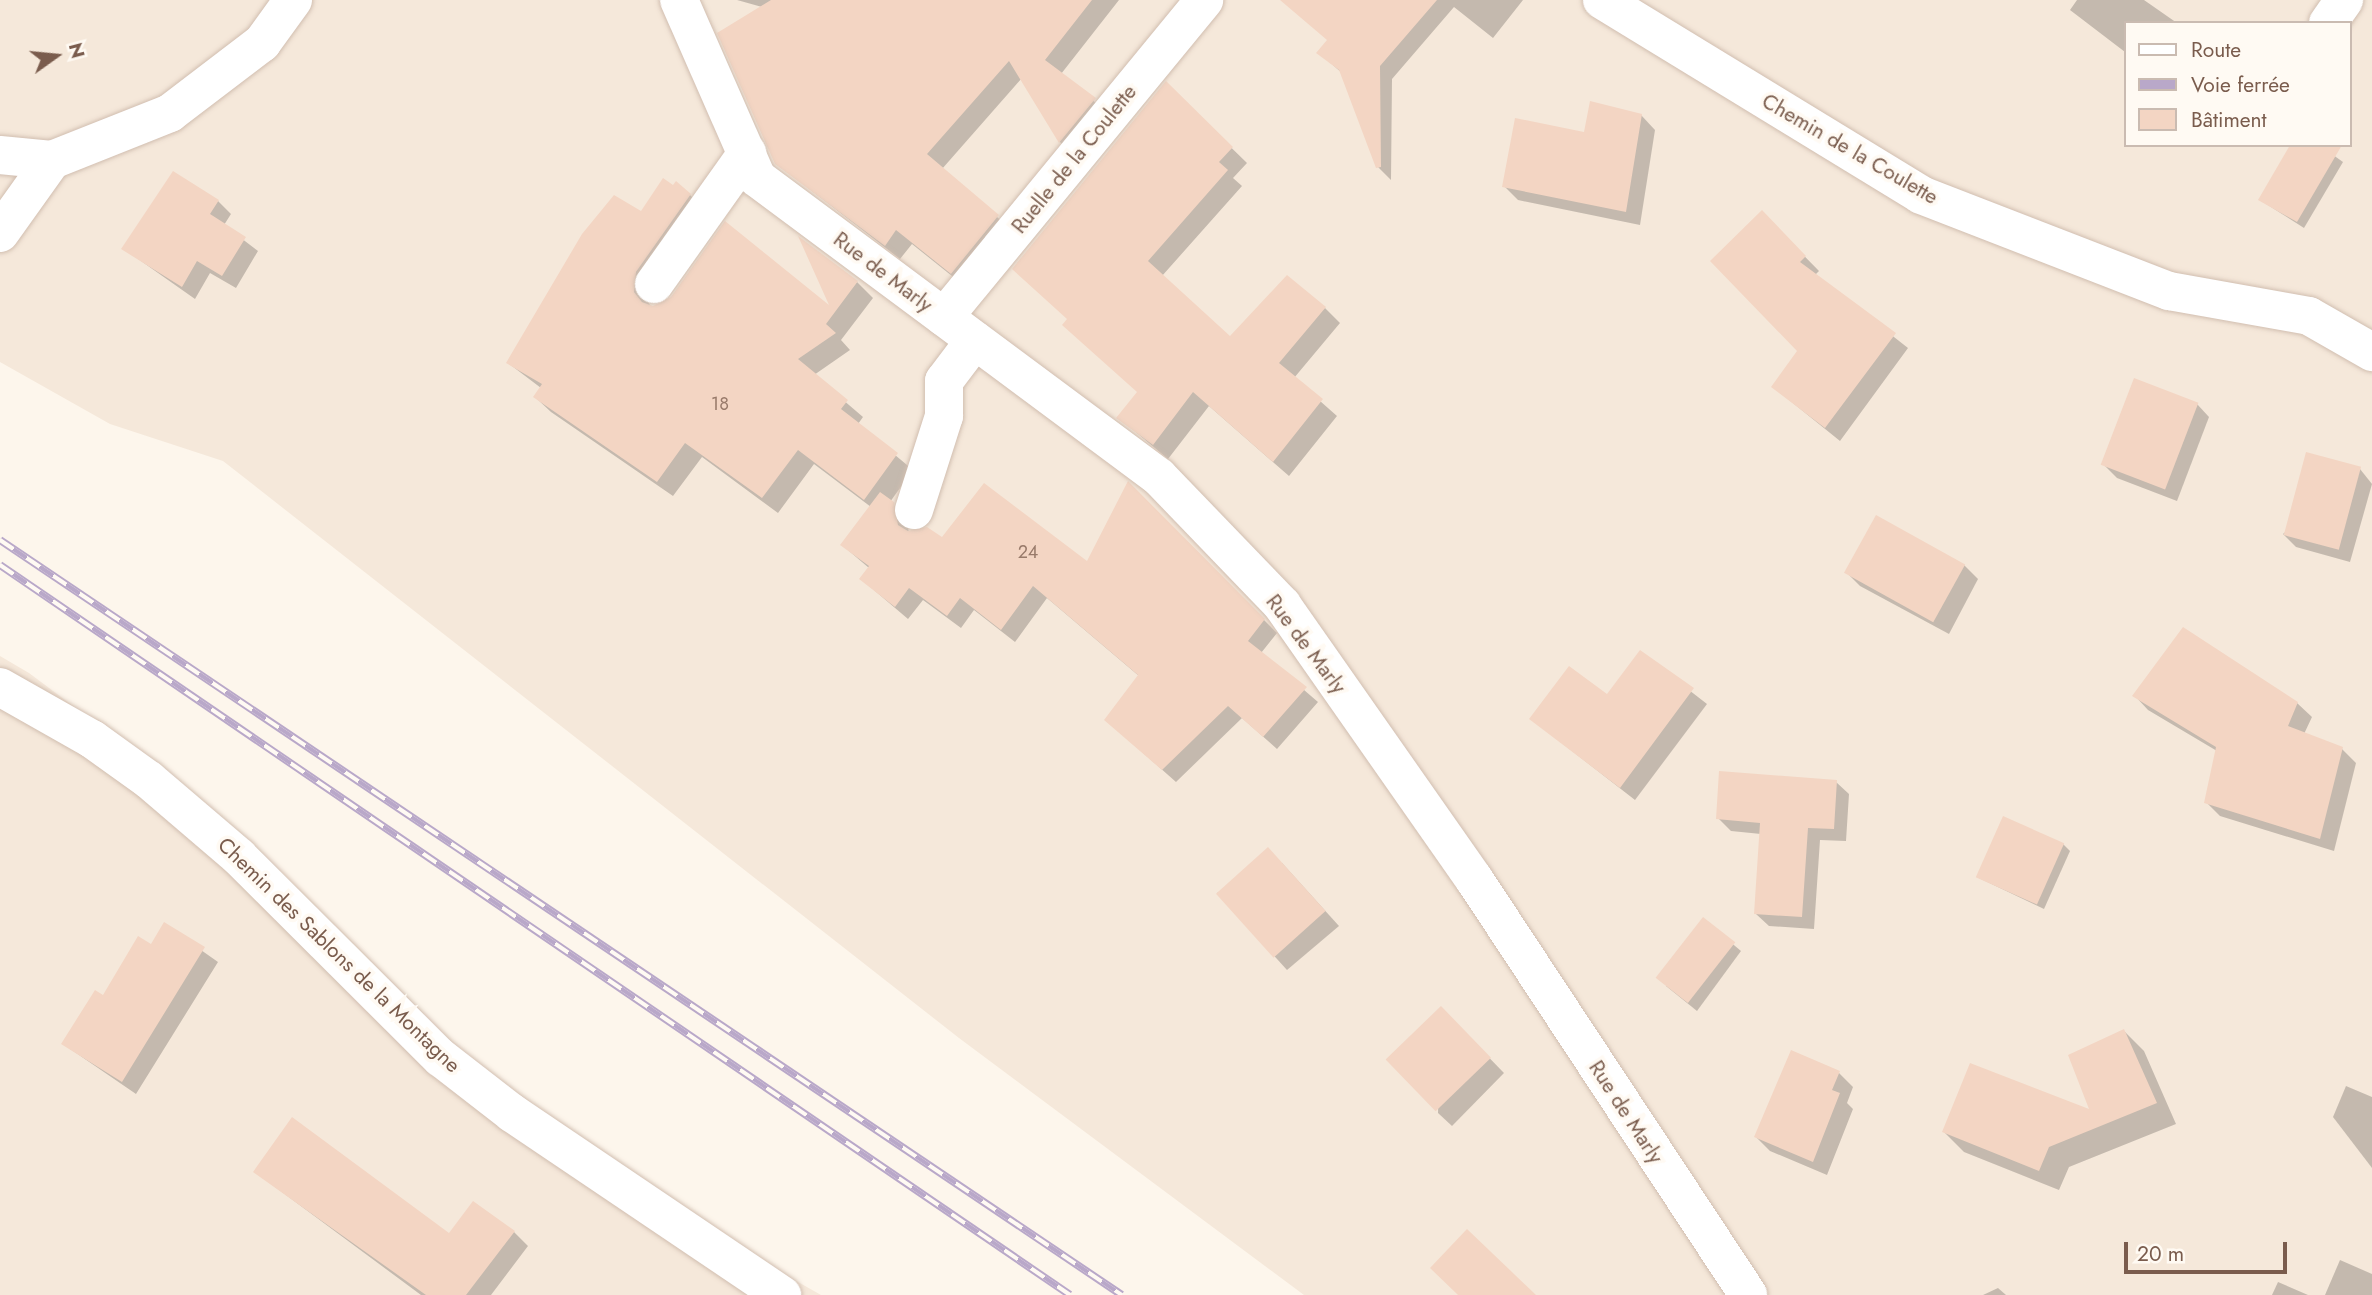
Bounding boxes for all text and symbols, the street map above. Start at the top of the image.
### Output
north arrow [21,21,91,91]
legend [2124,21,2351,147]
text: Route [2191,35,2241,65]
text: N [62,40,92,61]
text: Voie ferrée [2191,70,2290,100]
street label: Ruelle de la Coulette [1006,80,1142,238]
street label: Chemin de la Coulette [1757,88,1943,210]
text: Bâtiment [2191,105,2267,135]
street label: Rue de Marly [829,227,937,317]
house number: 18 [711,393,729,415]
house number: 24 [1018,541,1038,563]
street label: Rue de Marly [1261,590,1351,698]
street label: Chemin des Sablons de la Montagne [213,832,465,1078]
street label: Rue de Marly [1583,1056,1669,1168]
scale bar [2127,1228,2290,1272]
text: 20 m [2137,1239,2184,1269]

